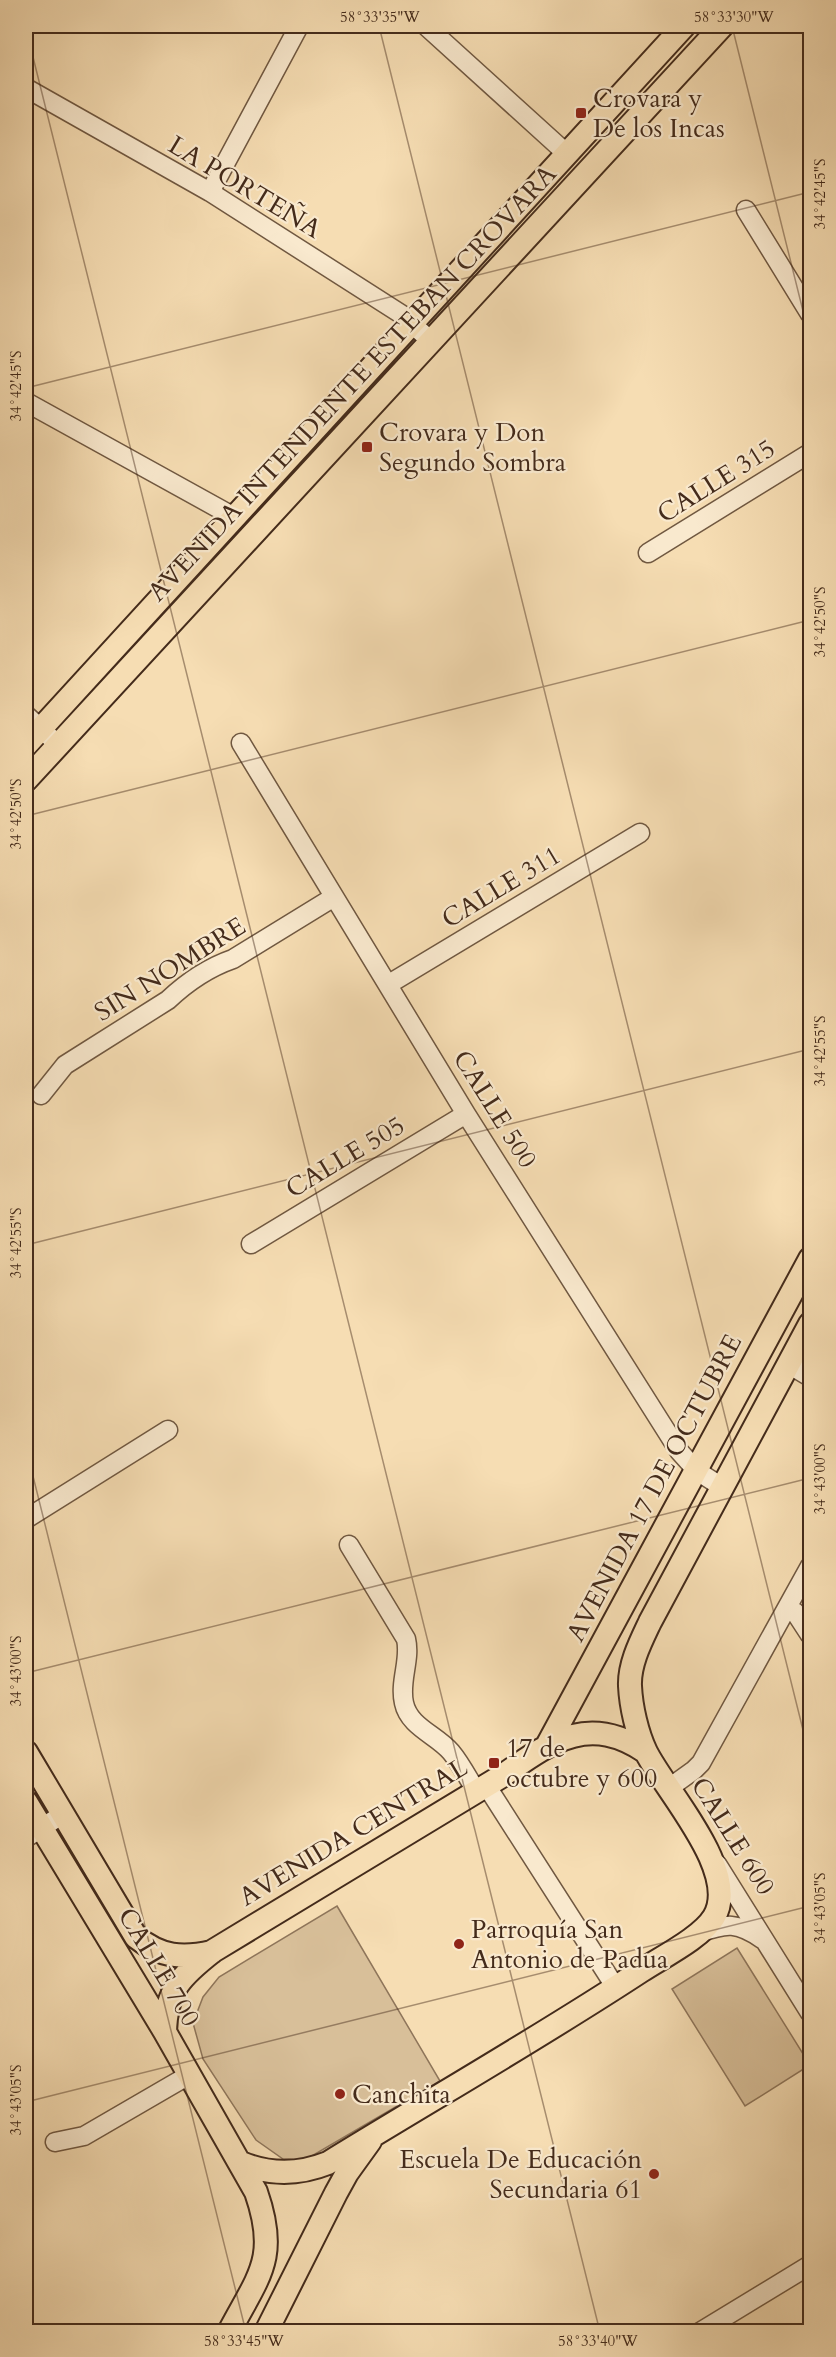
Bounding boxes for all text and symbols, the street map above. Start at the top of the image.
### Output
text: 58°33'35"W [340,7,420,27]
text: 58°33'30"W [694,7,774,27]
place label: Crovara y De los Incas [593,81,725,146]
marker: Crovara y De los Incas [574,106,588,120]
street label: LA PORTEÑA [162,127,329,247]
street label: AVENIDA INTENDENTE ESTEBAN CROVARA [140,157,565,609]
text: 34°42'45"S [810,159,830,229]
text: 34°42'45"S [6,351,26,421]
place label: Crovara y Don Segundo Sombra [379,415,566,480]
street label: CALLE 315 [650,431,782,531]
marker: Crovara y Don Segundo Sombra [360,440,374,454]
text: 34°42'50"S [810,587,830,657]
text: 34°42'50"S [6,779,26,849]
street label: CALLE 311 [435,838,567,936]
street label: SIN NOMBRE [88,909,252,1029]
text: 34°42'55"S [810,1016,830,1086]
street label: CALLE 500 [445,1043,545,1175]
street label: CALLE 505 [279,1108,411,1206]
text: 34°42'55"S [6,1208,26,1278]
street label: AVENIDA 17 DE OCTUBRE [558,1328,750,1648]
text: 34°43'00"S [810,1444,830,1514]
text: 34°43'00"S [6,1636,26,1706]
place label: 17 de octubre y 600 [506,1731,657,1796]
street label: AVENIDA CENTRAL [232,1750,474,1914]
marker: 17 de octubre y 600 [487,1756,501,1770]
street label: CALLE 600 [683,1770,783,1902]
text: 34°43'05"S [810,1873,830,1943]
street label: CALLE 700 [110,1901,208,2033]
place label: Parroquía San Antonio de Padua [471,1912,668,1977]
marker: Parroquía San Antonio de Padua [452,1937,466,1951]
text: 34°43'05"S [6,2065,26,2135]
place label: Canchita [352,2077,451,2112]
marker: Canchita [333,2087,347,2101]
place label: Escuela De Educación Secundaria 61 [399,2142,642,2207]
marker: Escuela De Educación Secundaria 61 [647,2167,661,2181]
text: 58°33'45"W [204,2331,284,2351]
text: 58°33'40"W [558,2331,638,2351]

